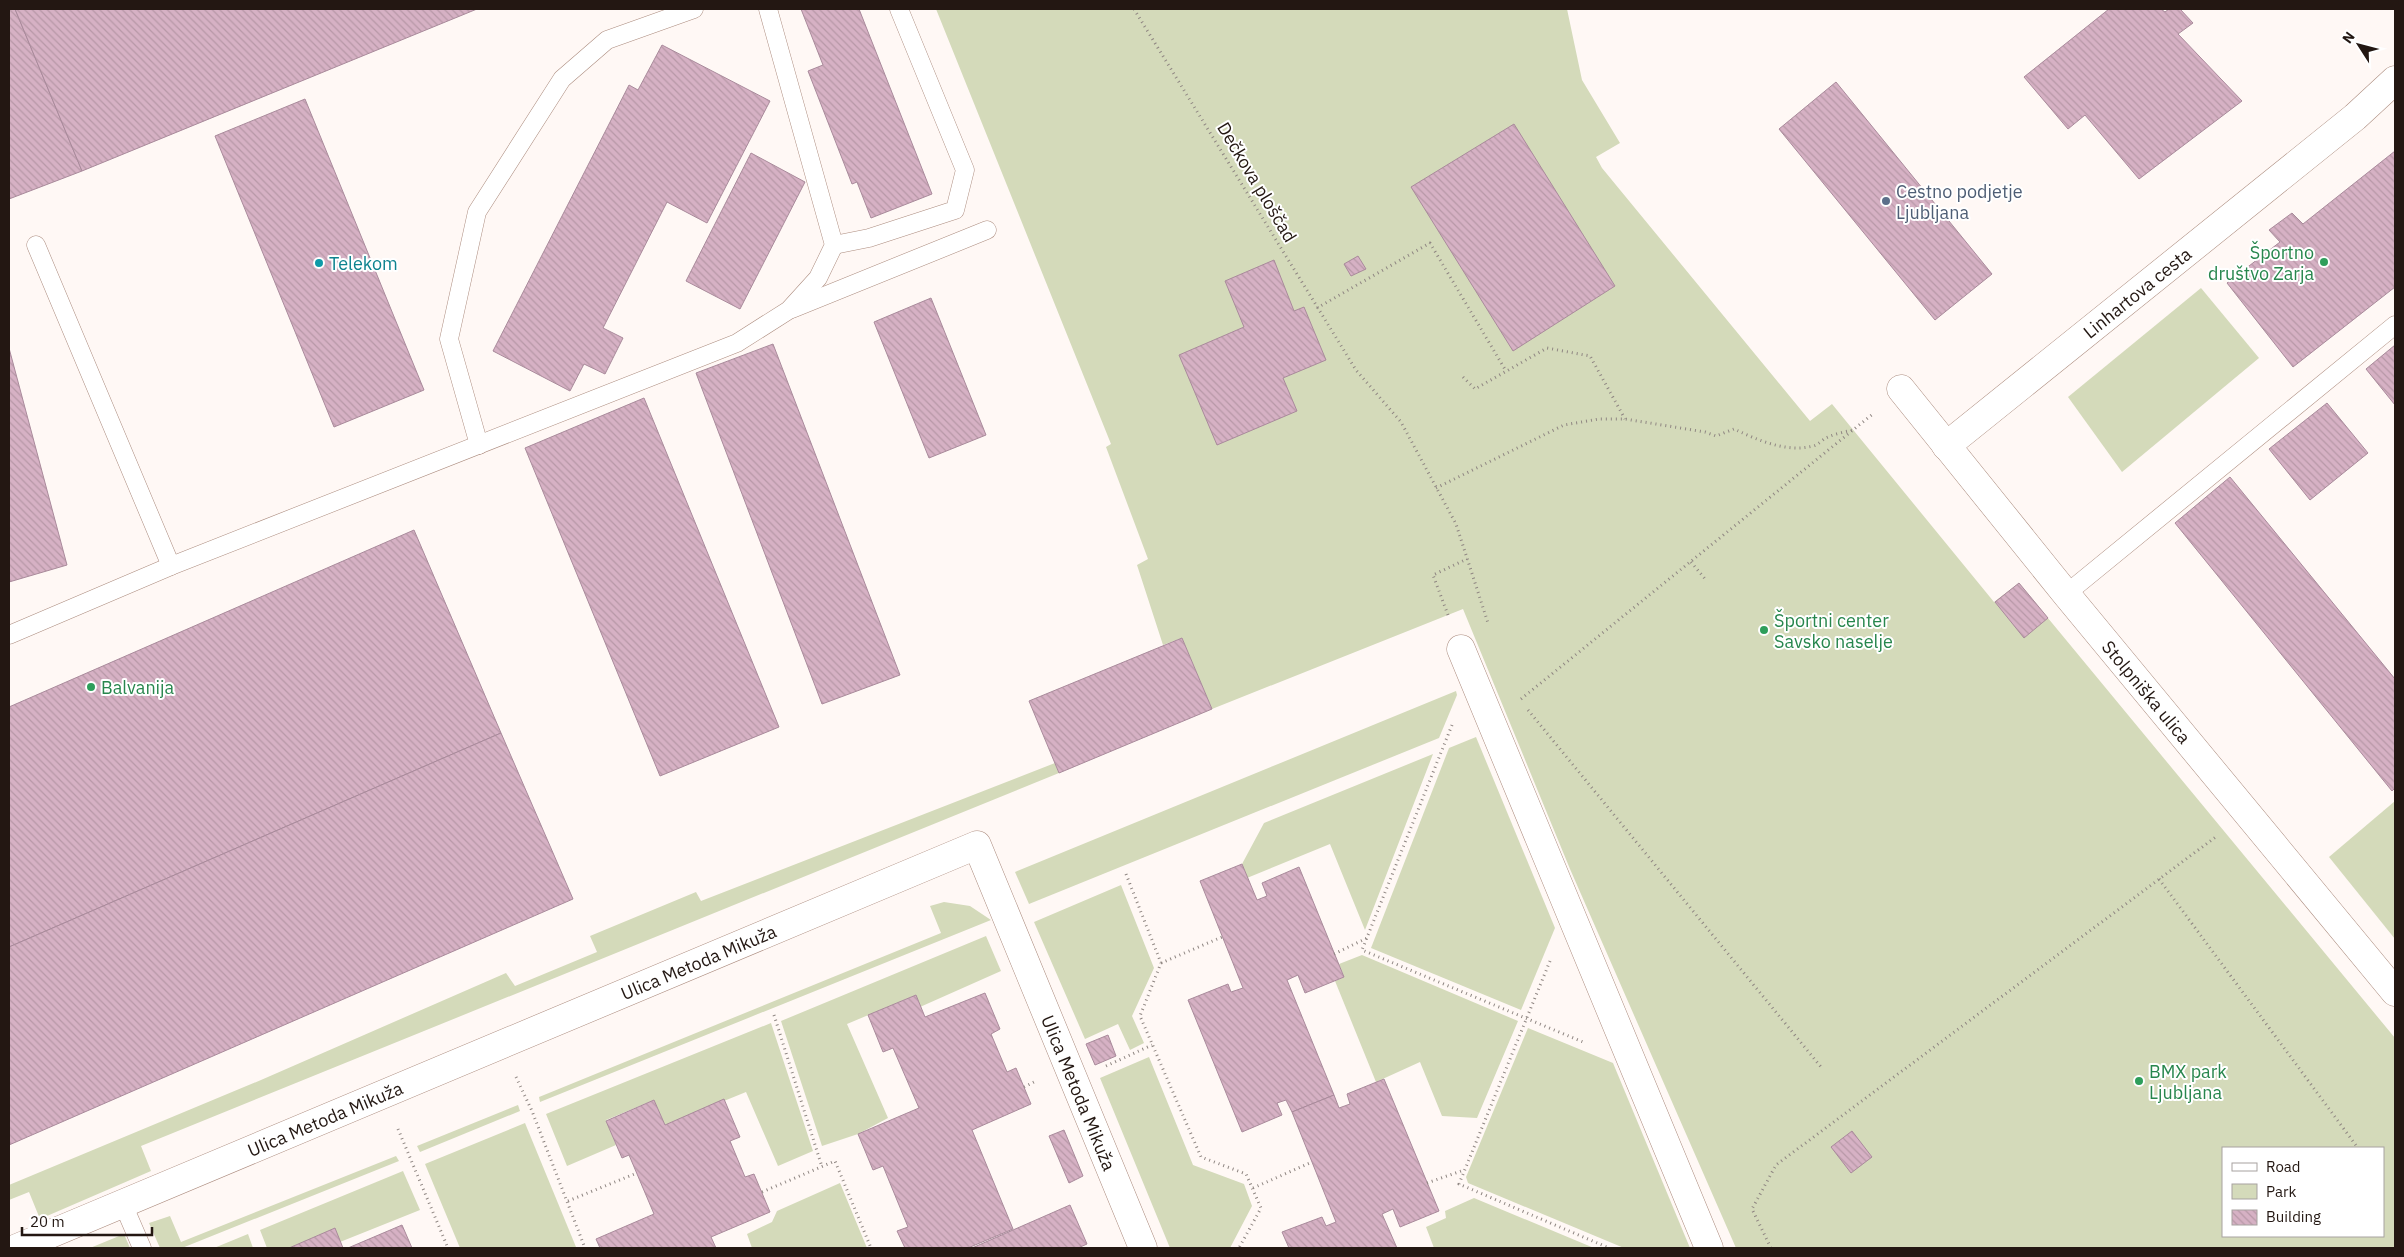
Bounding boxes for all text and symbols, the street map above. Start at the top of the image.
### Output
north arrow [2334,20,2384,70]
text: N [2338,28,2359,47]
street label: Dečkova ploščad [1212,118,1302,246]
place label: Cestno podjetje Ljubljana [1896,180,2023,224]
marker: Cestno podjetje Ljubljana [1880,195,1892,207]
place label: Športno društvo Zarja [2208,240,2314,285]
street label: Linhartova cesta [2078,242,2196,343]
place label: Telekom [329,252,398,275]
marker: Športno društvo Zarja [2318,256,2330,268]
marker: Telekom [313,257,325,269]
place label: Športni center Savsko naselje [1774,608,1893,653]
marker: Športni center Savsko naselje [1758,624,1770,636]
street label: Stolpniška ulica [2097,635,2196,748]
place label: Balvanija [101,676,175,699]
marker: Balvanija [85,681,97,693]
street label: Ulica Metoda Mikuža [617,919,780,1005]
street label: Ulica Metoda Mikuža [1037,1011,1121,1174]
place label: BMX park Ljubljana [2149,1060,2227,1104]
marker: BMX park Ljubljana [2133,1075,2145,1087]
street label: Ulica Metoda Mikuža [244,1076,406,1162]
legend [2222,1147,2384,1237]
text: Road [2266,1157,2301,1176]
text: Park [2266,1182,2296,1201]
scale bar [22,1204,152,1236]
text: Building [2266,1207,2321,1226]
text: 20 m [30,1212,65,1231]

